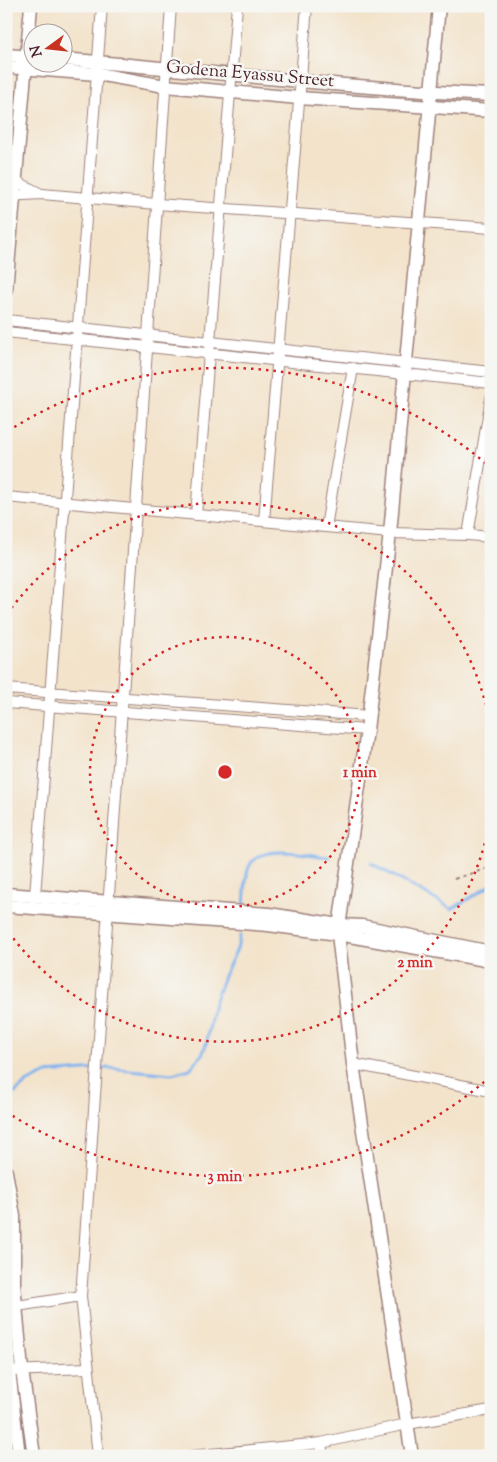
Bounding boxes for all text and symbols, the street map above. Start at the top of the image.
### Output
north arrow [22,22,72,72]
text: N [26,43,48,59]
street label: Godena Eyassu Street [165,55,335,95]
centre of rings [216,763,234,781]
text: 1 min [343,763,377,784]
text: 2 min [397,953,433,974]
text: 3 min [208,1167,243,1188]

